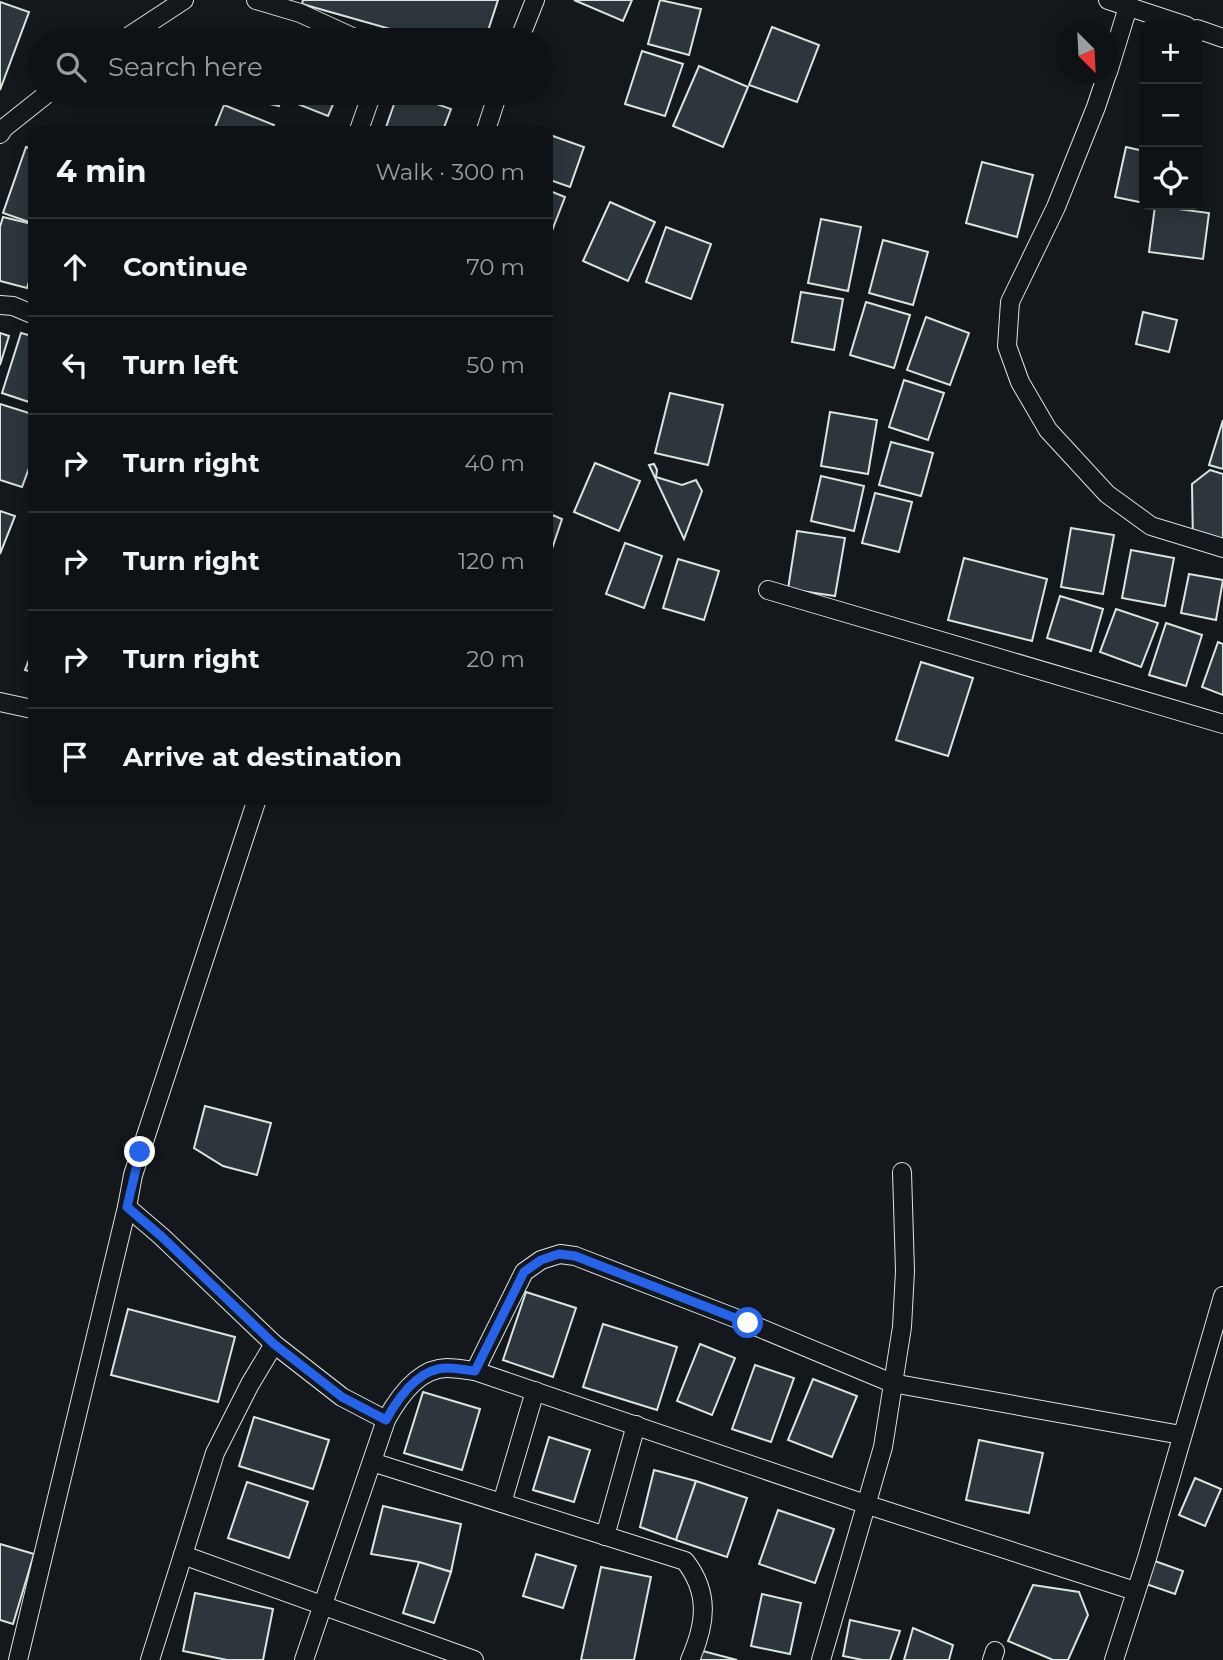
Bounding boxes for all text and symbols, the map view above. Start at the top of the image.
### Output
north arrow [1055,21,1118,84]
map controls [1139,21,1202,210]
button: + [1139,21,1202,84]
search box [28,28,553,105]
icon: search [52,48,90,86]
text: Search here [108,51,263,83]
button: − [1139,84,1202,147]
button: locate [1139,147,1202,210]
text: 4 min [56,153,146,190]
text: Walk · 300 m [375,158,525,186]
icon: ahead [56,248,94,286]
text: Continue [123,251,248,283]
text: 70 m [466,253,525,281]
icon: left [56,346,94,384]
text: Turn left [123,349,239,381]
text: 50 m [466,351,525,379]
icon: right [56,444,94,482]
text: Turn right [123,447,259,479]
text: 40 m [464,449,525,477]
icon: right [56,542,94,580]
text: Turn right [123,545,259,577]
text: 120 m [458,547,525,575]
icon: right [56,640,94,678]
text: Turn right [123,643,259,675]
text: 20 m [466,645,525,673]
icon: arrive [56,738,94,776]
text: Arrive at destination [123,741,402,773]
route end [124,1136,155,1167]
route start [732,1307,763,1338]

